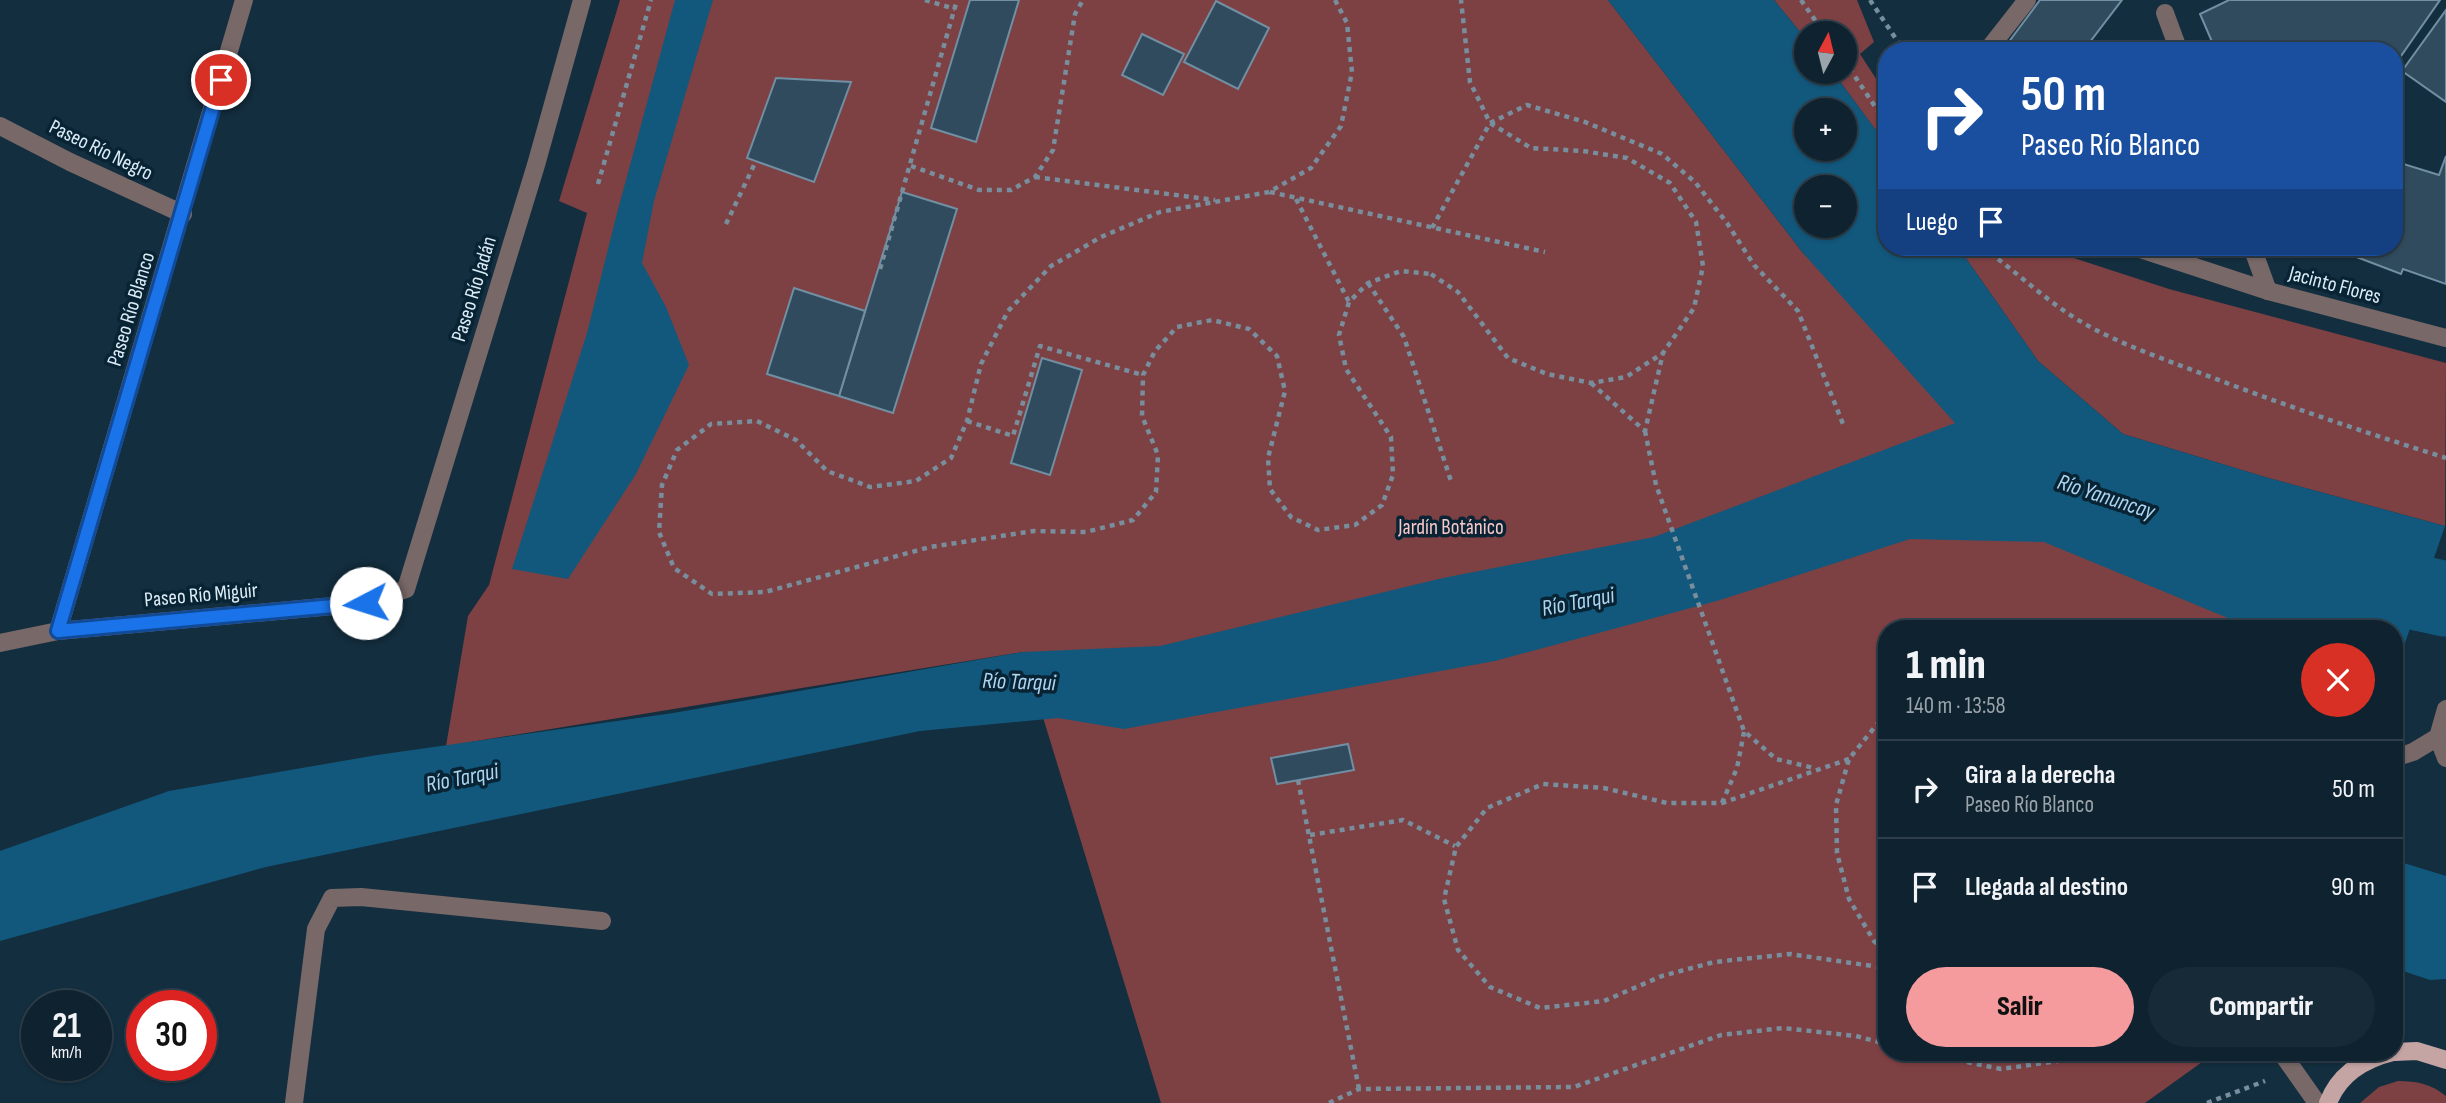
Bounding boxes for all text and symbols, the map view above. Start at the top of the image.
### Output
north arrow [1794,21,1857,84]
map controls [1794,21,1857,238]
pin [191,50,251,110]
icon: arrive [202,61,240,99]
text: 50 m [2021,66,2106,125]
icon: right [1906,70,1997,161]
button: + [1794,98,1857,161]
street label: Paseo Río Negro [45,114,157,186]
text: Paseo Río Blanco [2021,126,2200,165]
button: − [1794,175,1857,238]
icon: arrive [1972,203,2010,241]
text: Luego [1906,207,1958,238]
street label: Paseo Río Jadán [446,233,502,345]
street label: Paseo Río Blanco [102,249,160,369]
street label: Jacinto Flores [2285,260,2384,309]
water label: Río Yanuncay [2054,468,2159,526]
park label: Jardín Botánico [1397,515,1504,540]
position arrow [329,566,403,640]
street label: Paseo Río Miguir [143,578,259,612]
water label: Río Tarqui [1539,581,1618,623]
text: 1 min [1906,640,1986,691]
button: close [2301,643,2375,717]
water label: Río Tarqui [982,667,1057,697]
text: 140 m · 13:58 [1906,692,2006,720]
water label: Río Tarqui [423,757,502,799]
text: Gira a la derecha [1965,760,2115,791]
icon: right [1906,770,1944,808]
text: 50 m [2332,774,2375,805]
text: Paseo Río Blanco [1965,791,2094,819]
icon: arrive [1906,868,1944,906]
text: Llegada al destino [1965,872,2128,903]
text: 90 m [2331,872,2375,903]
button: Salir [1906,967,2134,1047]
button: Compartir [2148,967,2375,1047]
speed limit sign: 30 [126,990,217,1081]
text: 21 [52,1005,81,1048]
text: km/h [51,1042,82,1063]

